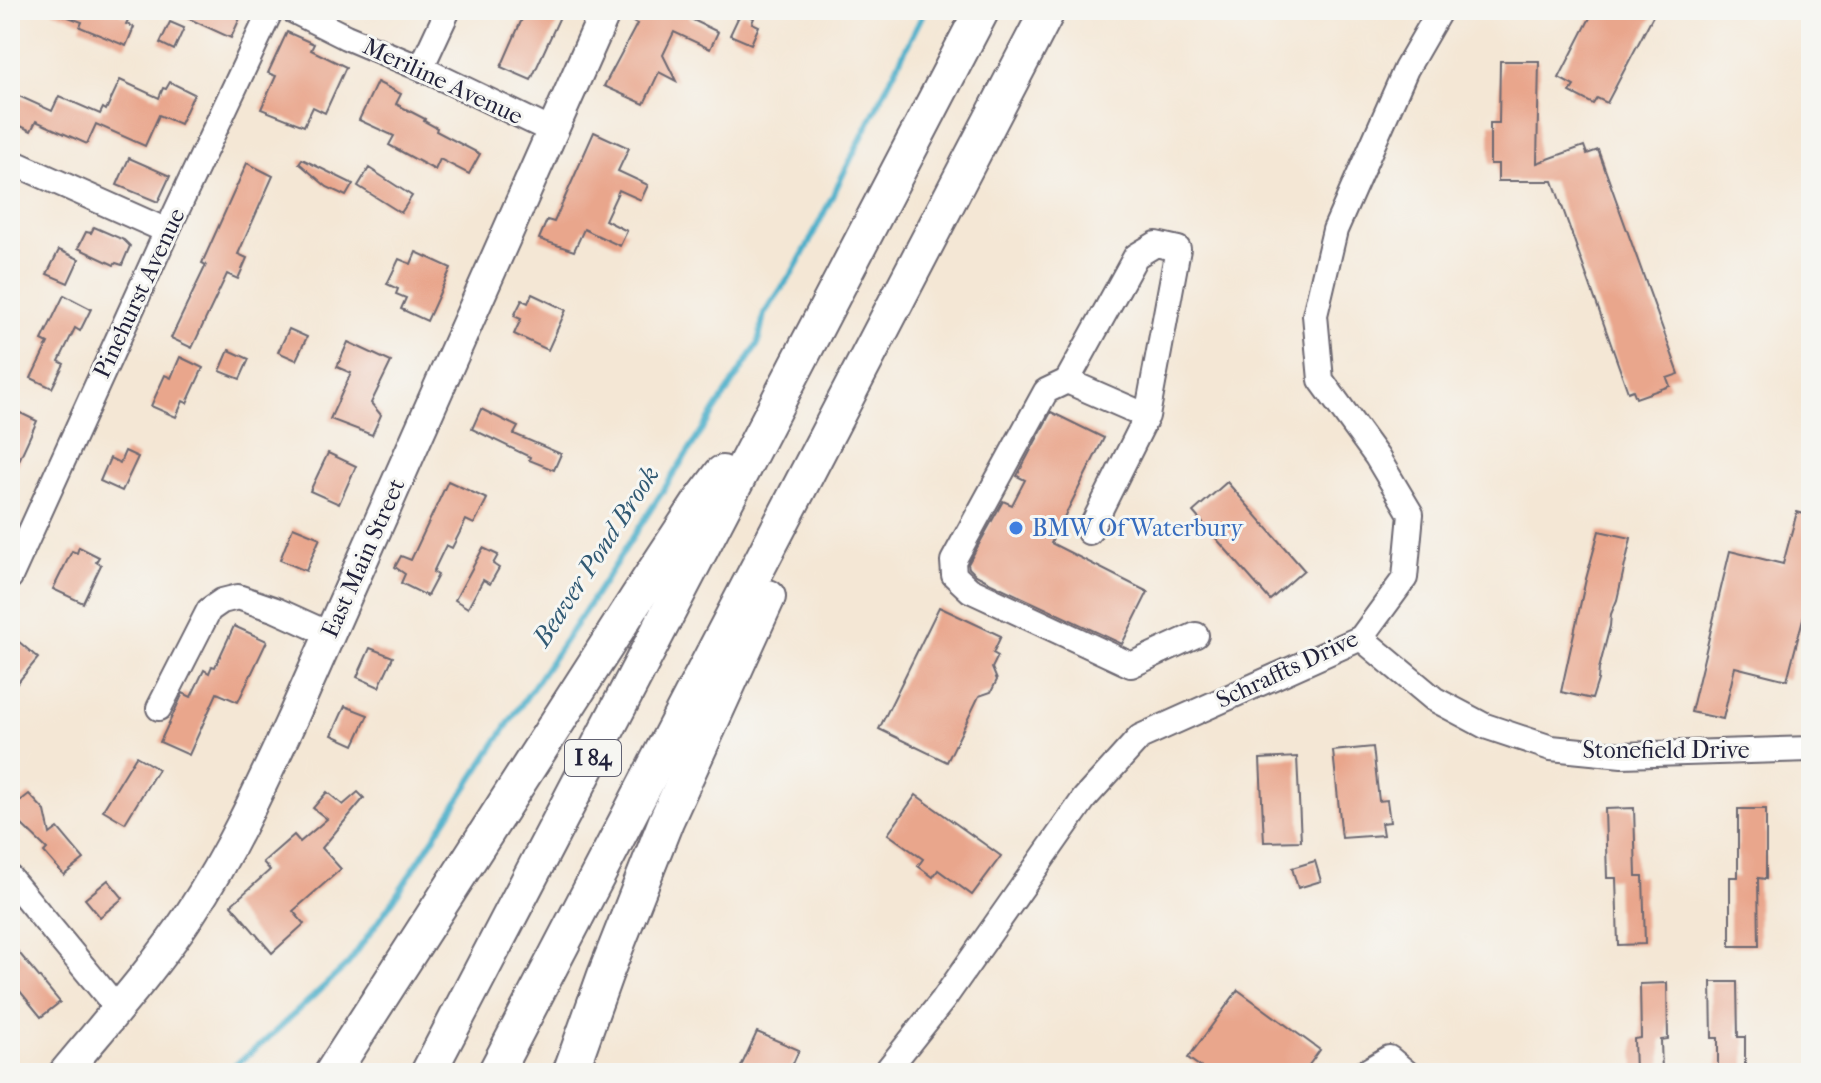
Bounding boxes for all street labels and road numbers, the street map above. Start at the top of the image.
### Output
street label: Meriline Avenue [359,32,527,130]
street label: Pinehurst Avenue [87,204,191,382]
street label: East Main Street [315,474,411,642]
street label: Schraffts Drive [1212,624,1362,714]
street label: Stonefield Drive [1582,736,1750,764]
road number: I 84 [565,740,621,776]

